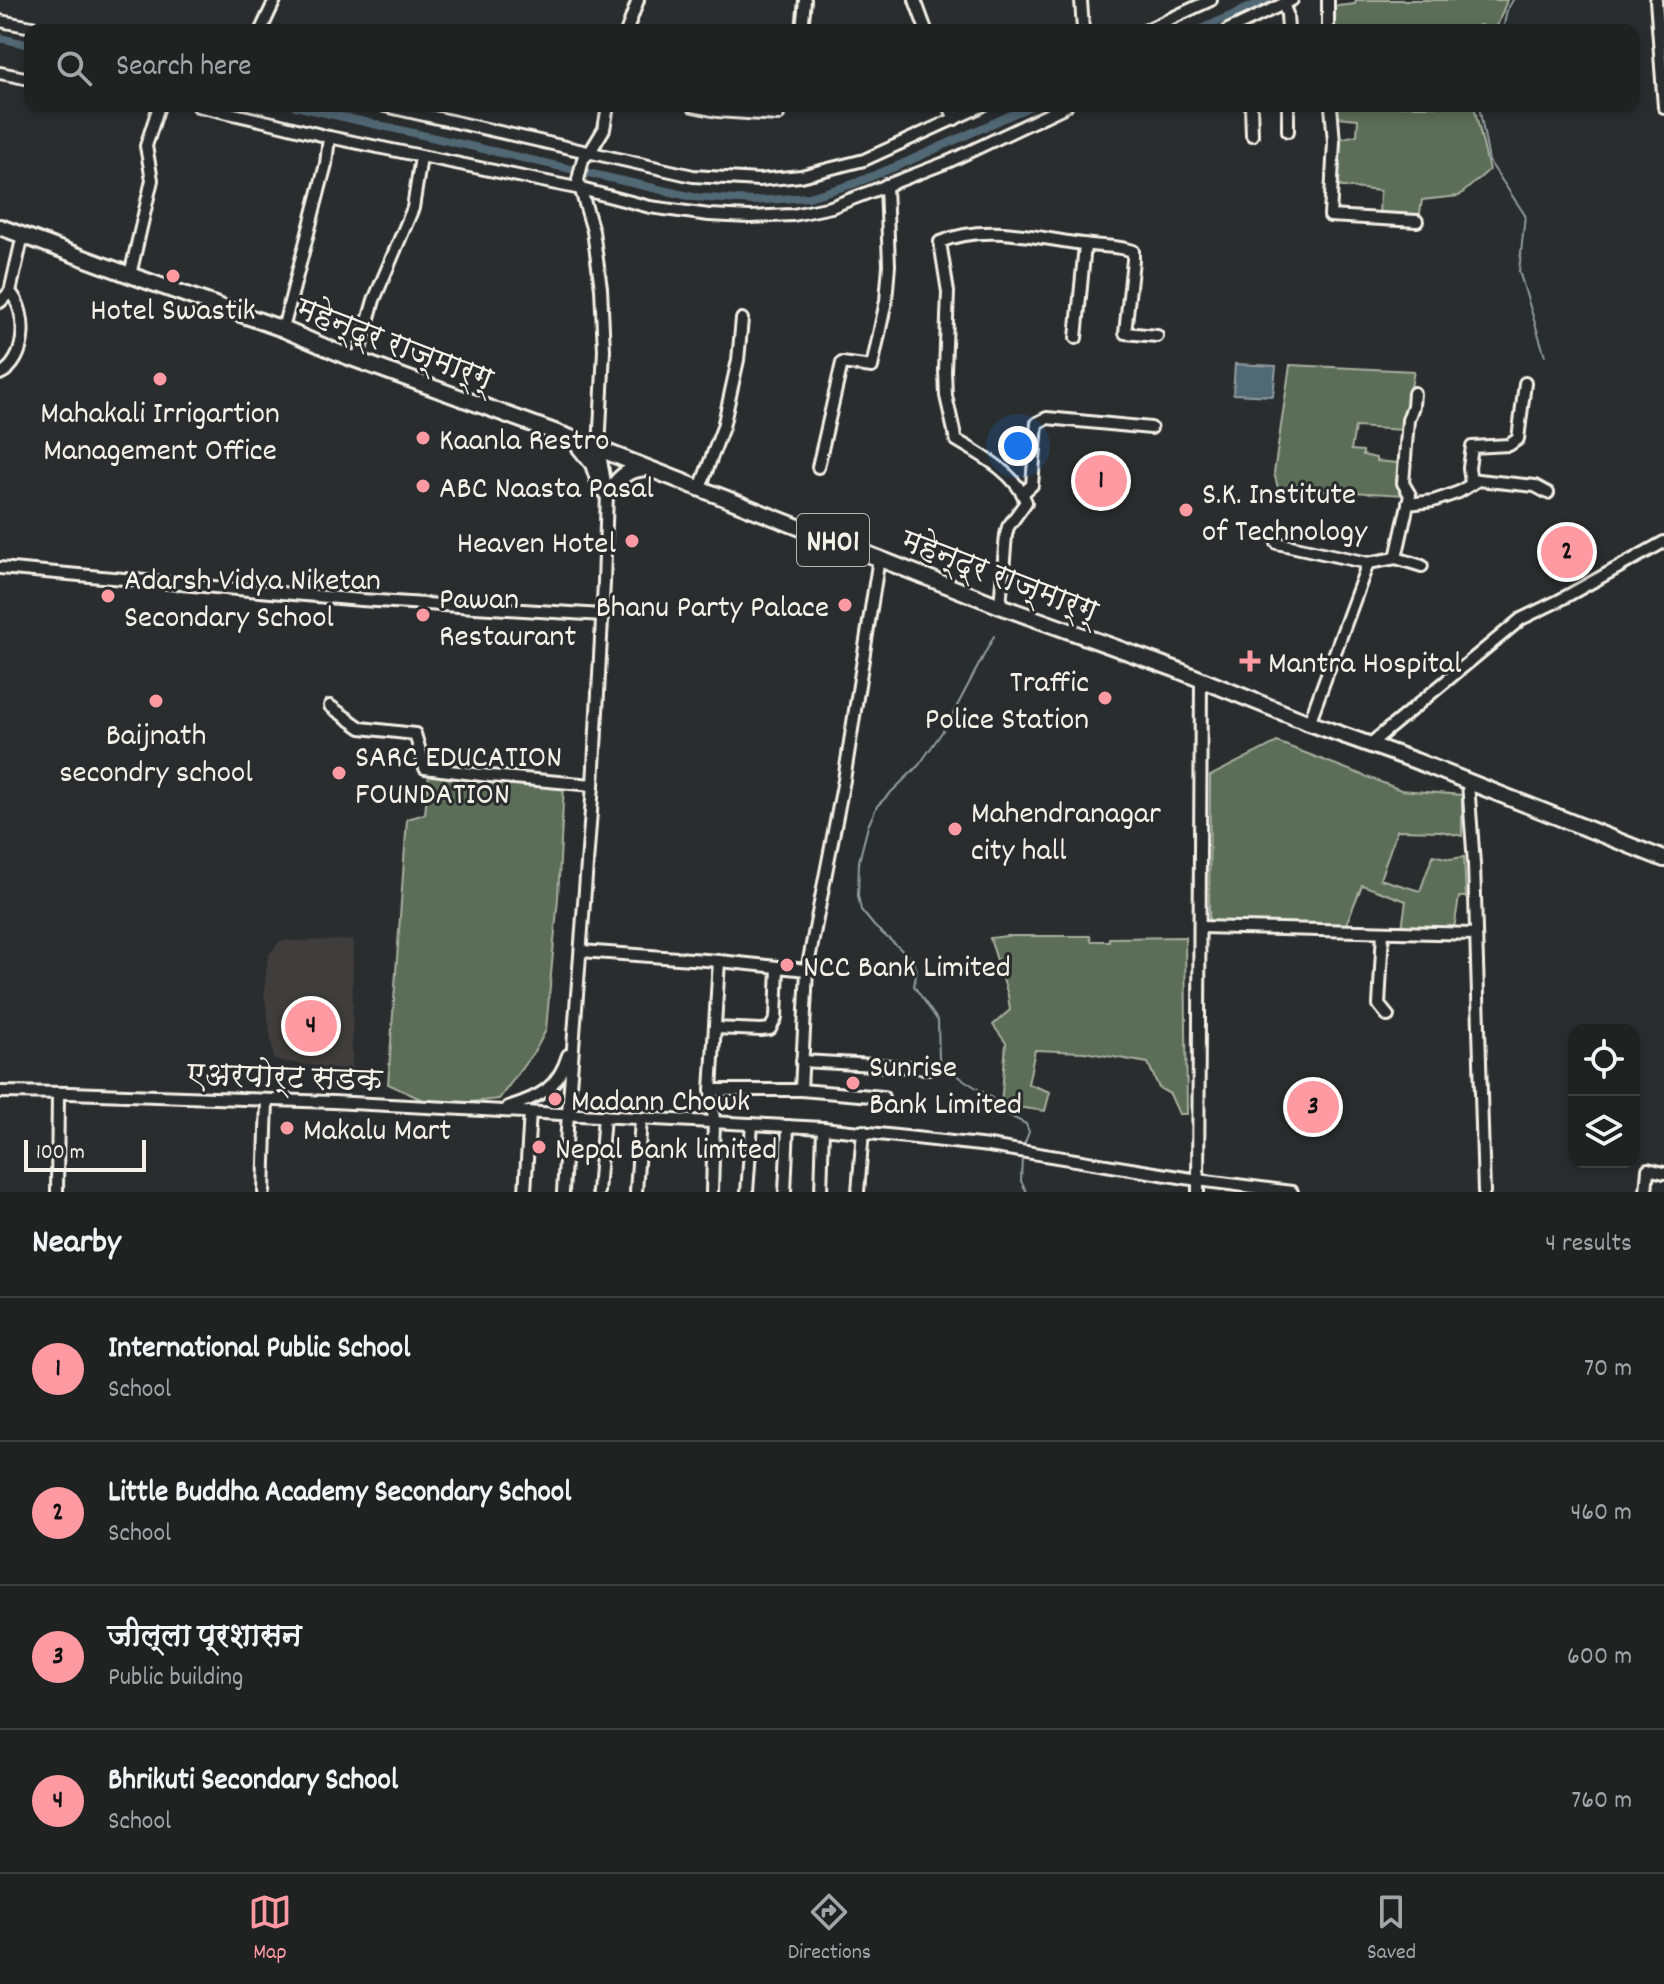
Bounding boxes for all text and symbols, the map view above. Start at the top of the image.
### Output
search box [24,24,1640,112]
icon: search [52,46,96,90]
text: Search here [116,47,252,90]
marker: Hotel Swastik [164,267,182,285]
street label: महेन्द्र राज्मार्ग् [287,288,501,406]
place label: Hotel Swastik [90,290,256,336]
marker: Mahakali Irrigartion Management Office [151,370,169,388]
place label: Mahakali Irrigartion Management Office [40,393,280,476]
place label: Kaanla Restro [439,420,610,466]
your location [998,426,1038,466]
marker: Kaanla Restro [414,429,432,447]
pin: 1 [1075,451,1127,511]
place label: ABC Naasta Pasal [439,468,654,514]
place label: S.K. Institute of Technology [1202,474,1368,557]
marker: ABC Naasta Pasal [414,477,432,495]
marker: S.K. Institute of Technology [1177,501,1195,519]
road number: NH01 [797,514,869,566]
street label: महेन्द्र राज्मार्ग् [892,520,1106,638]
pin: 2 [1541,522,1593,582]
place label: Heaven Hotel [457,523,616,569]
marker: Heaven Hotel [623,532,641,550]
place label: Adarsh Vidya Niketan Secondary School [124,560,381,643]
place label: Pawan Restaurant [439,579,576,662]
marker: Adarsh Vidya Niketan Secondary School [99,587,117,605]
place label: Bhanu Party Palace [596,587,829,633]
marker: Bhanu Party Palace [836,596,854,614]
marker: Pawan Restaurant [414,606,432,624]
place label: Mantra Hospital [1268,643,1462,689]
marker: Mantra Hospital [1239,650,1261,672]
place label: Traffic Police Station [925,662,1089,745]
marker: Traffic Police Station [1096,689,1114,707]
marker: Baijnath secondry school [147,692,165,710]
place label: Baijnath secondry school [59,715,253,798]
place label: SARC EDUCATION FOUNDATION [355,737,562,820]
marker: SARC EDUCATION FOUNDATION [330,764,348,782]
place label: Mahendranagar city hall [971,793,1161,876]
marker: Mahendranagar city hall [946,820,964,838]
place label: NCC Bank Limited [803,947,1011,993]
marker: NCC Bank Limited [778,956,796,974]
pin: 4 [285,996,337,1056]
map controls [1568,1024,1640,1168]
button: locate [1568,1024,1640,1096]
place label: Sunrise Bank Limited [869,1047,1022,1130]
street label: एअरपोर्ट सडक [185,1054,385,1106]
marker: Sunrise Bank Limited [844,1074,862,1092]
pin: 3 [1287,1077,1339,1137]
place label: Madann Chowk [571,1081,750,1127]
marker: Madann Chowk [546,1090,564,1108]
button: layers [1568,1096,1640,1168]
place label: Makalu Mart [303,1110,451,1156]
marker: Makalu Mart [278,1119,296,1137]
place label: Nepal Bank limited [555,1129,777,1175]
scale bar [24,1136,146,1172]
text: 100 m [36,1138,85,1169]
marker: Nepal Bank limited [530,1138,548,1156]
text: Nearby [32,1220,121,1269]
text: 4 results [1545,1226,1632,1263]
text: International Public School [108,1329,410,1372]
text: 1 [55,1351,61,1388]
text: 70 m [1584,1351,1632,1388]
text: School [108,1372,171,1409]
text: Little Buddha Academy Secondary School [108,1473,571,1516]
text: 2 [52,1495,64,1532]
text: 460 m [1570,1495,1632,1532]
text: School [108,1516,171,1553]
text: जील्ला प्रशासन [108,1617,301,1660]
text: 3 [52,1639,64,1676]
text: 600 m [1567,1639,1632,1676]
text: Public building [108,1660,243,1697]
text: Bhrikuti Secondary School [108,1761,398,1804]
text: 4 [53,1783,63,1820]
text: 760 m [1571,1783,1632,1820]
text: School [108,1804,171,1841]
tab: Map [248,1890,292,1969]
tab: Directions [788,1890,871,1969]
tab: Saved [1367,1890,1416,1969]

